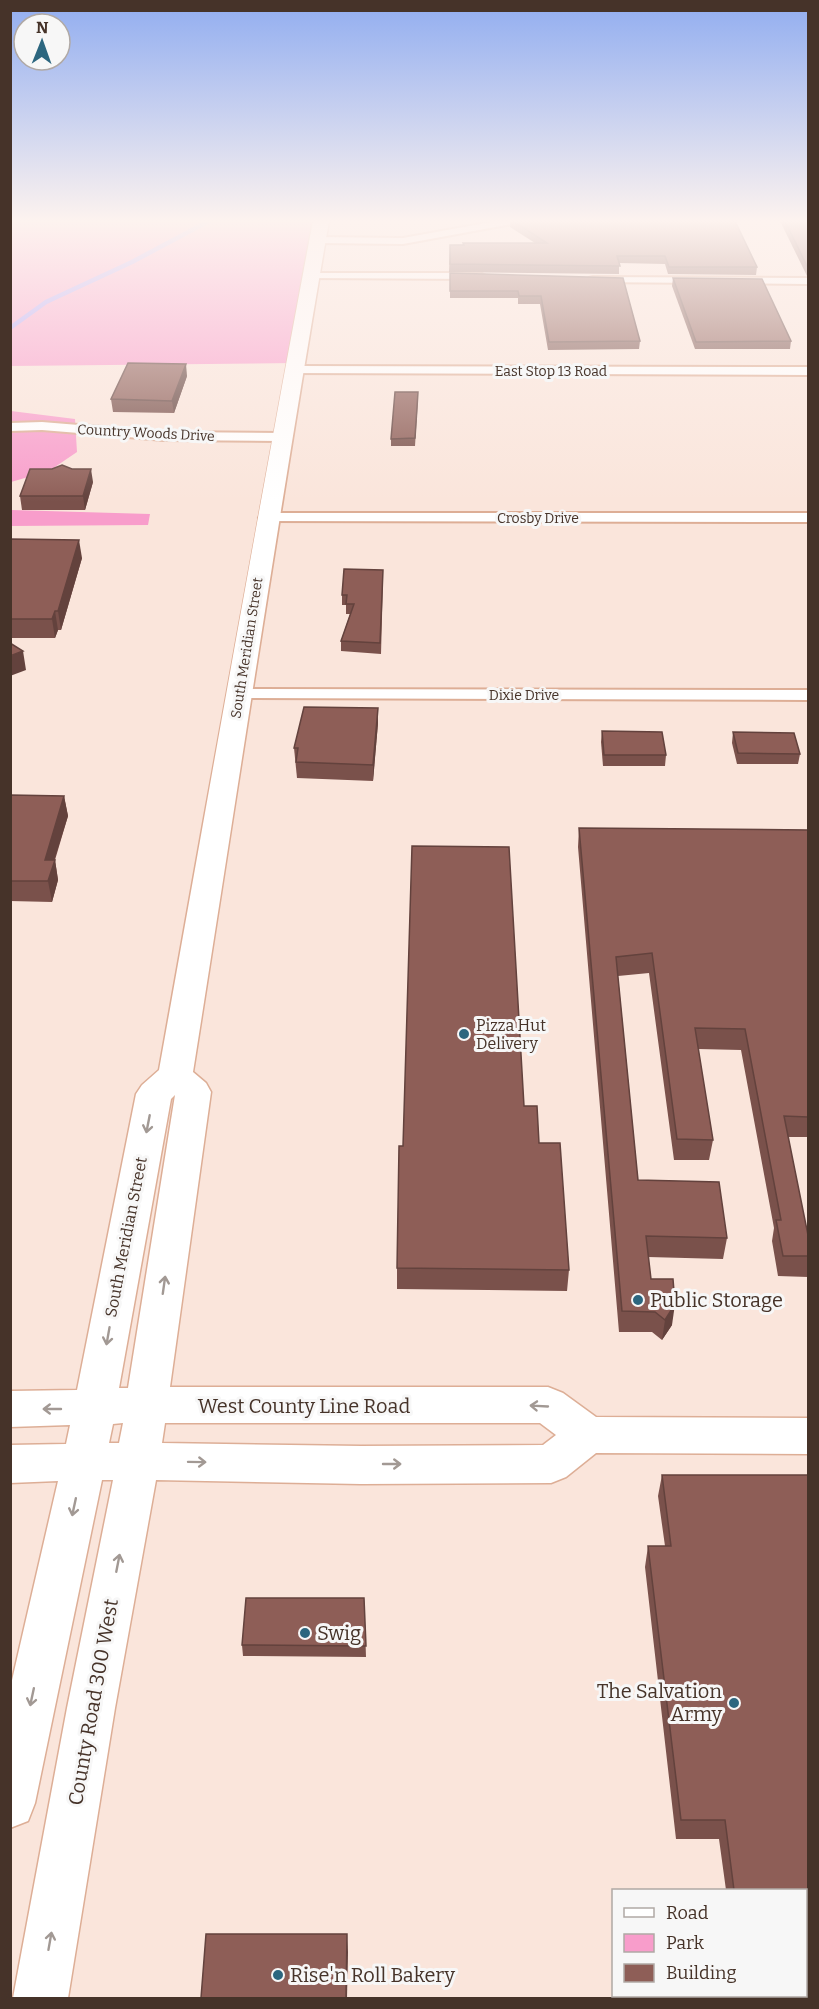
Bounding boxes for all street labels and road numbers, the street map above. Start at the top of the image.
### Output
street label: East Stop 13 Road [495,363,607,380]
street label: Country Woods Drive [77,421,215,445]
street label: Crosby Drive [497,510,579,527]
street label: South Meridian Street [227,576,267,720]
street label: Dixie Drive [489,687,559,704]
street label: South Meridian Street [101,1155,151,1319]
street label: West County Line Road [198,1394,410,1418]
street label: County Road 300 West [63,1597,123,1807]

